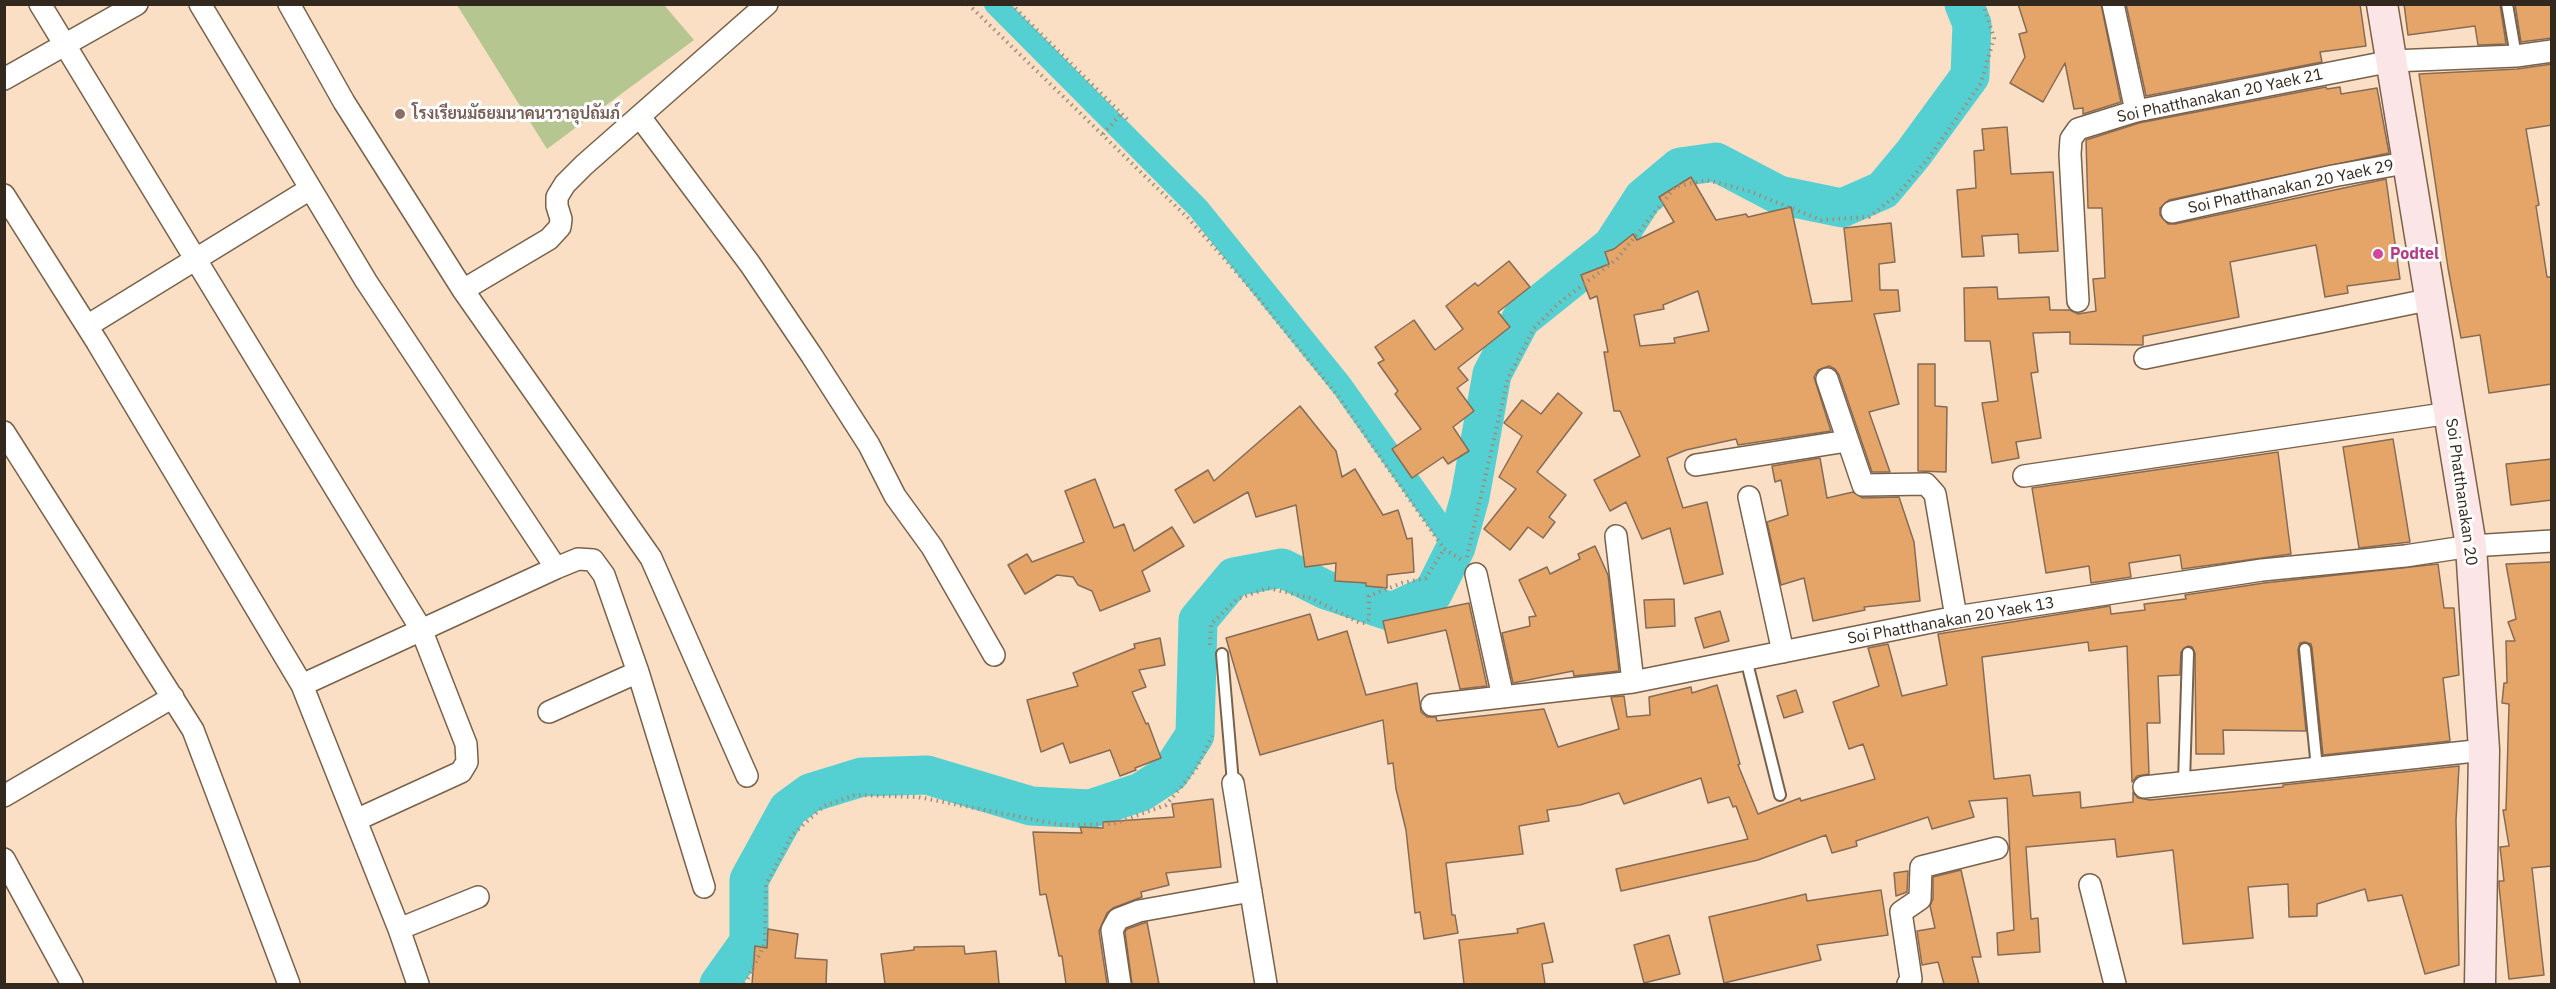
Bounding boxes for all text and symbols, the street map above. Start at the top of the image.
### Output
street label: Soi Phatthanakan 20 Yaek 21 [2115,65,2325,127]
place label: โรงเรียนมัธยมนาคนาวาอุปถัมภ์ [412,104,620,124]
marker: โรงเรียนมัธยมนาคนาวาอุปถัมภ์ [393,107,407,121]
street label: Soi Phatthanakan 20 Yaek 29 [2186,156,2396,218]
place label: Podtel [2390,244,2439,264]
marker: Podtel [2371,247,2385,261]
street label: Soi Phatthanakan 20 [2441,417,2481,567]
street label: Soi Phatthanakan 20 Yaek 13 [1846,593,2056,649]

